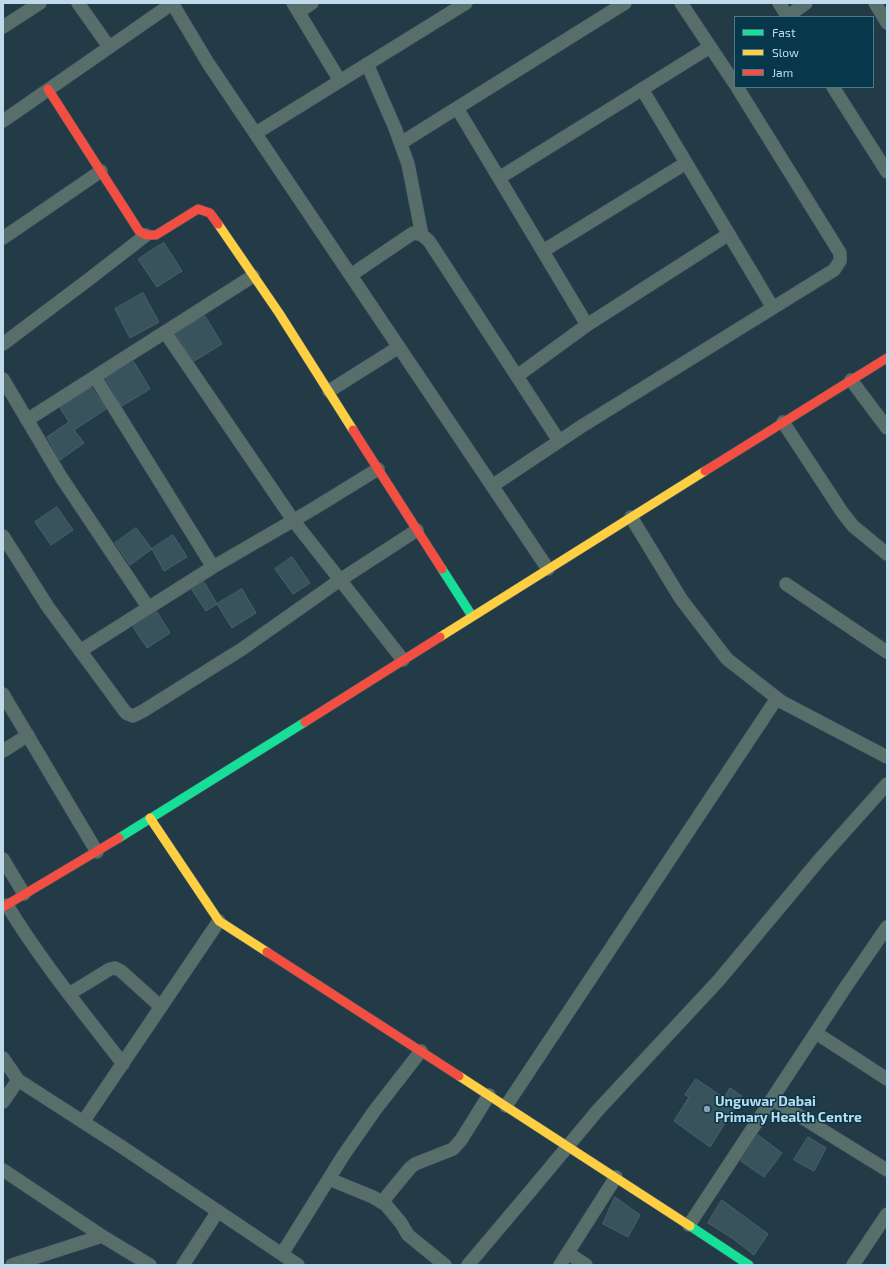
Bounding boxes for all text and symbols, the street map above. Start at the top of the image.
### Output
legend [734,16,874,88]
text: Fast [772,25,795,39]
text: Slow [772,45,799,59]
text: Jam [772,65,793,79]
place label: Unguwar Dabai Primary Health Centre [715,1093,862,1126]
marker: Unguwar Dabai Primary Health Centre [702,1104,712,1114]

